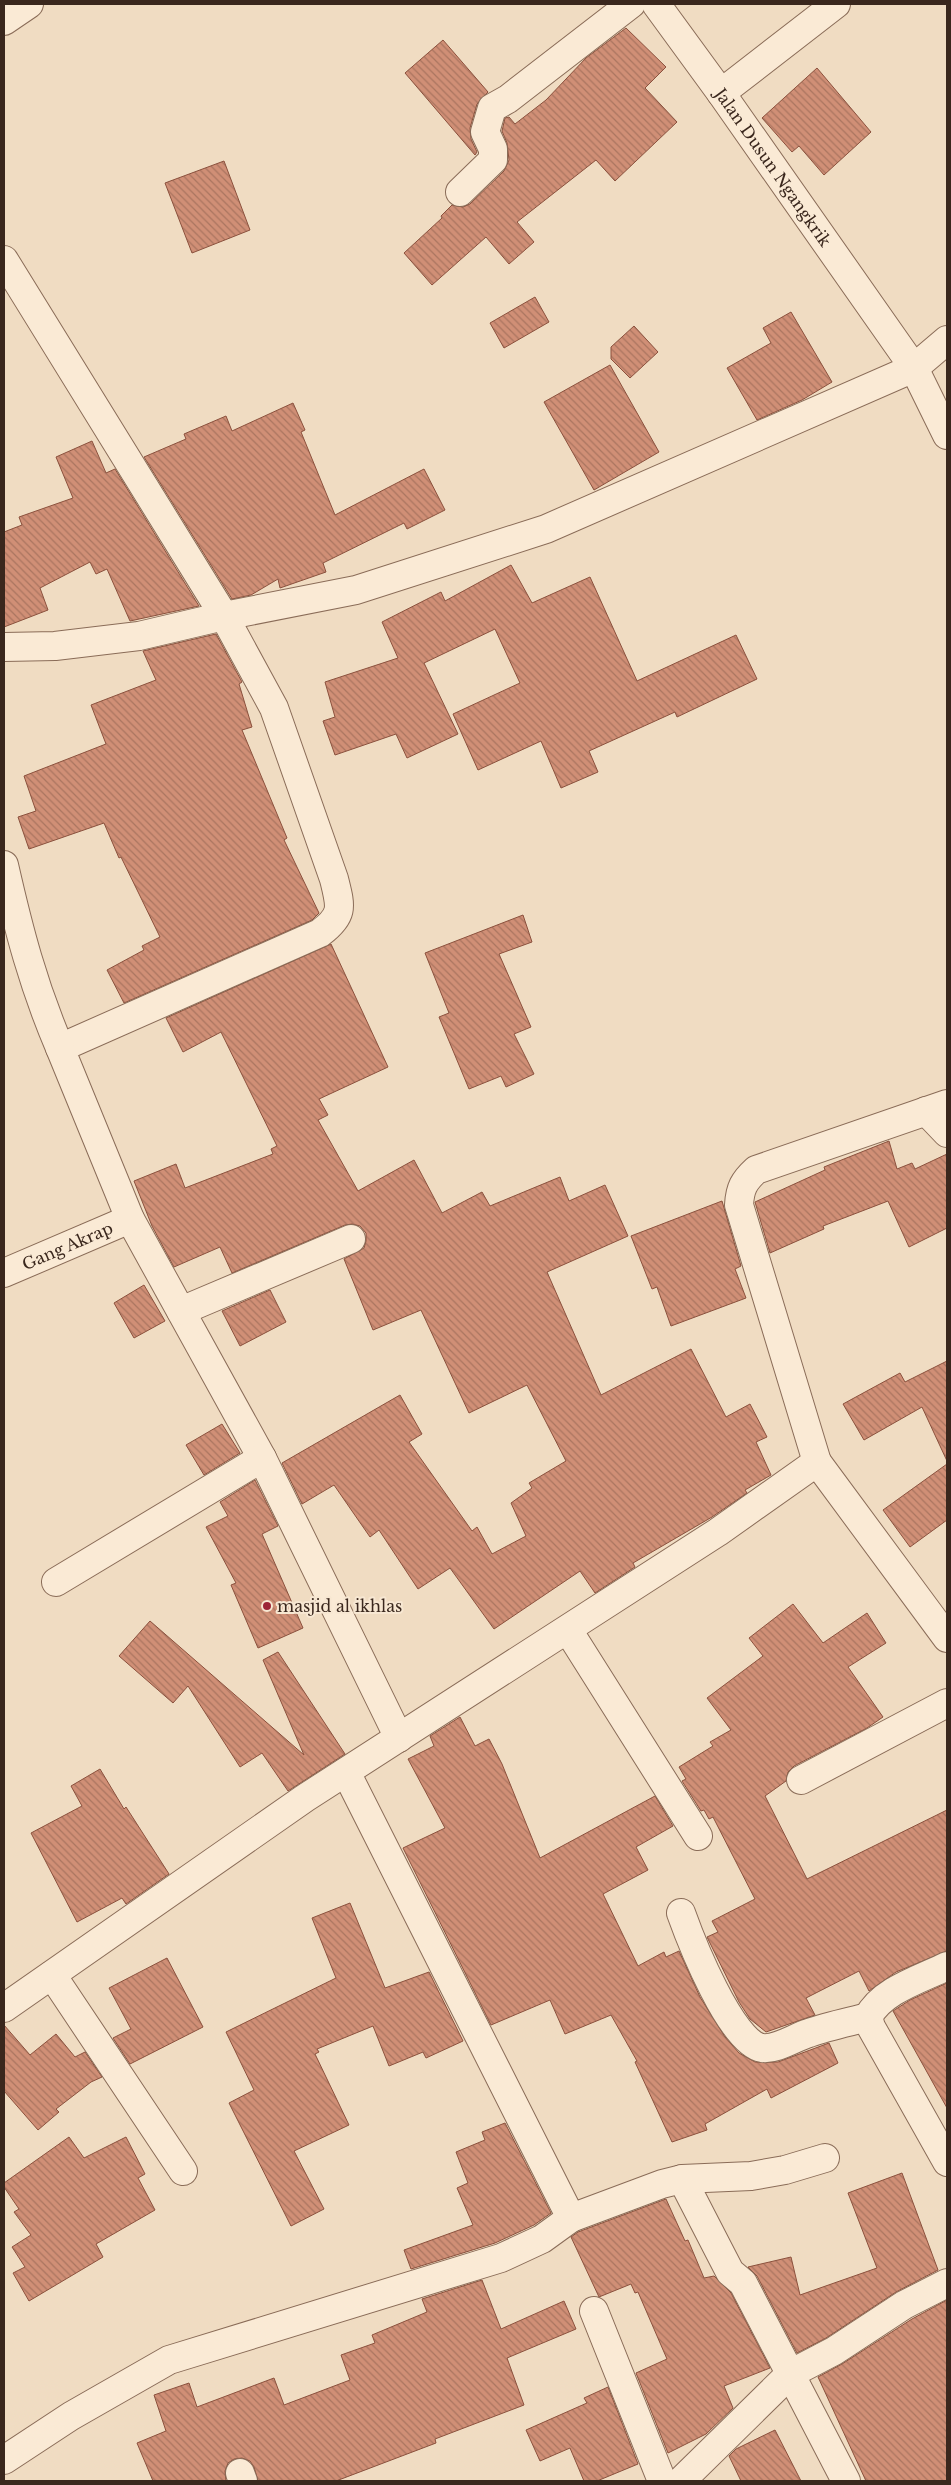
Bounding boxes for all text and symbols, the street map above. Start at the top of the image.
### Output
street label: Jalan Dusun Ngangkrik [710,83,836,250]
street label: Gang Akrap [19,1218,116,1274]
place label: masjid al ikhlas [277,1596,402,1616]
marker: masjid al ikhlas [261,1600,273,1612]

